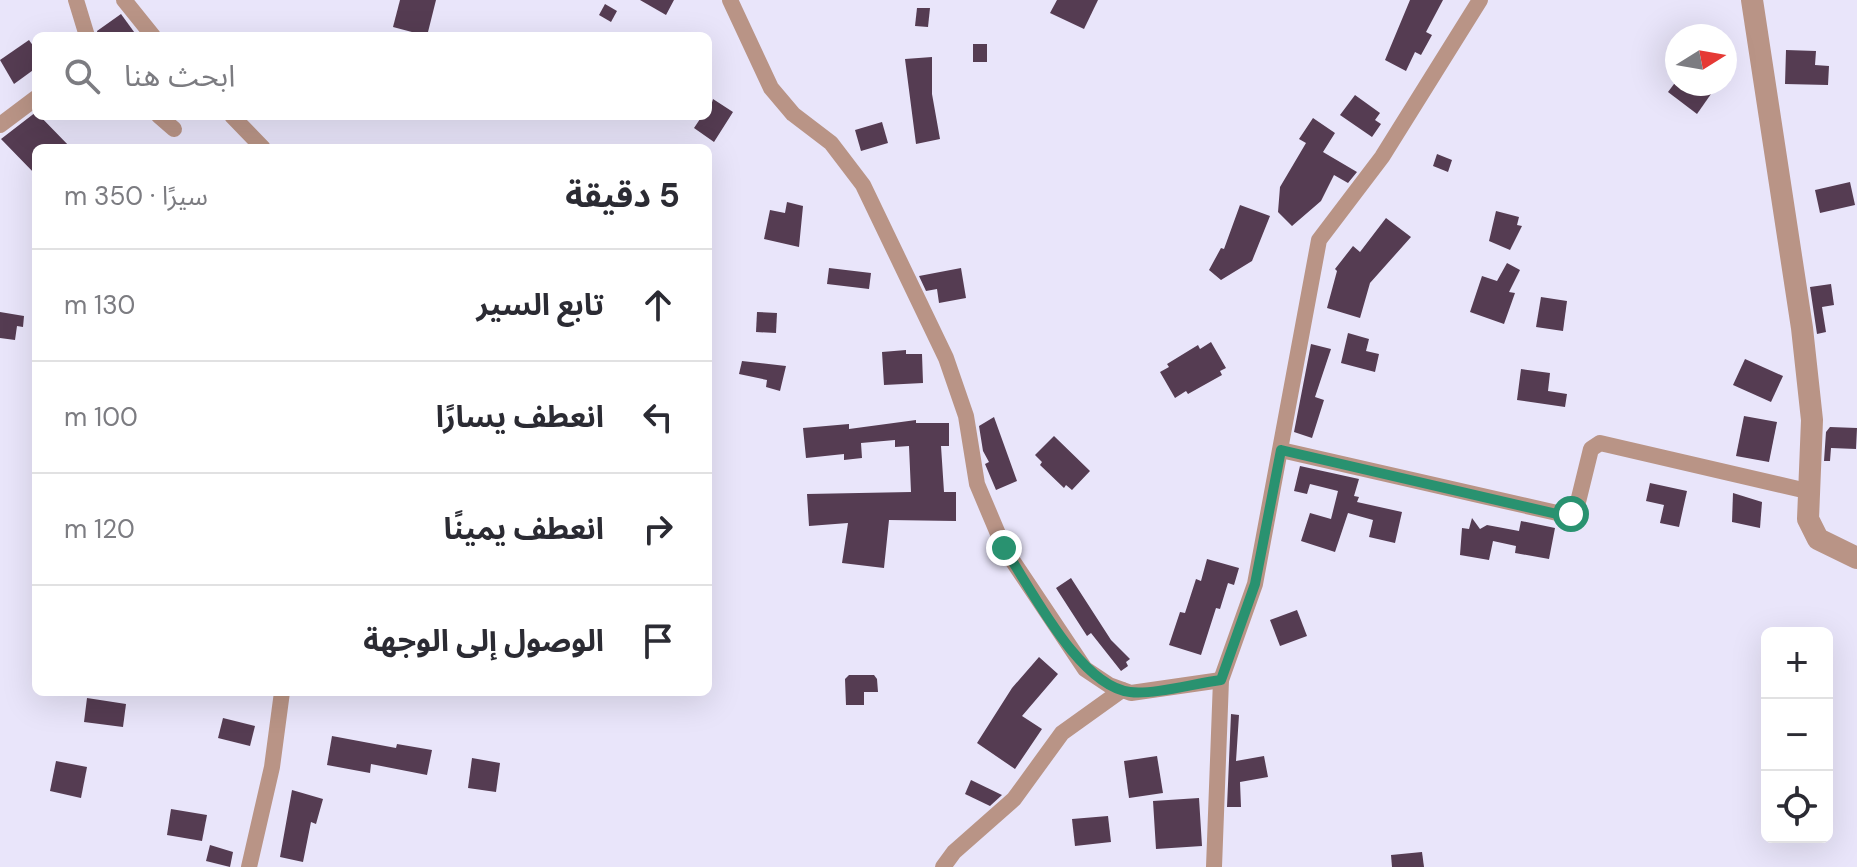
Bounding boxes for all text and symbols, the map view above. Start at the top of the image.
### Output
north arrow [1665,24,1737,96]
search box [32,32,712,120]
icon: search [60,54,104,98]
text: ابحث هنا [124,56,235,95]
text: 5 دقيقة [565,173,680,218]
text: سيرًا · 350 m [64,179,208,213]
icon: ahead [636,283,680,327]
text: تابع السير [477,285,604,324]
text: 130 m [64,288,135,322]
icon: left [636,395,680,439]
text: انعطف يسارًا [436,397,604,436]
text: 100 m [64,400,138,434]
route start [1553,496,1589,532]
icon: right [636,507,680,551]
text: انعطف يمينًا [444,509,604,548]
text: 120 m [64,512,135,546]
route end [986,530,1022,566]
icon: arrive [636,619,680,663]
text: الوصول إلى الوجهة [363,621,604,660]
map controls [1761,627,1833,843]
button: + [1761,627,1833,699]
button: − [1761,699,1833,771]
button: locate [1761,771,1833,843]

